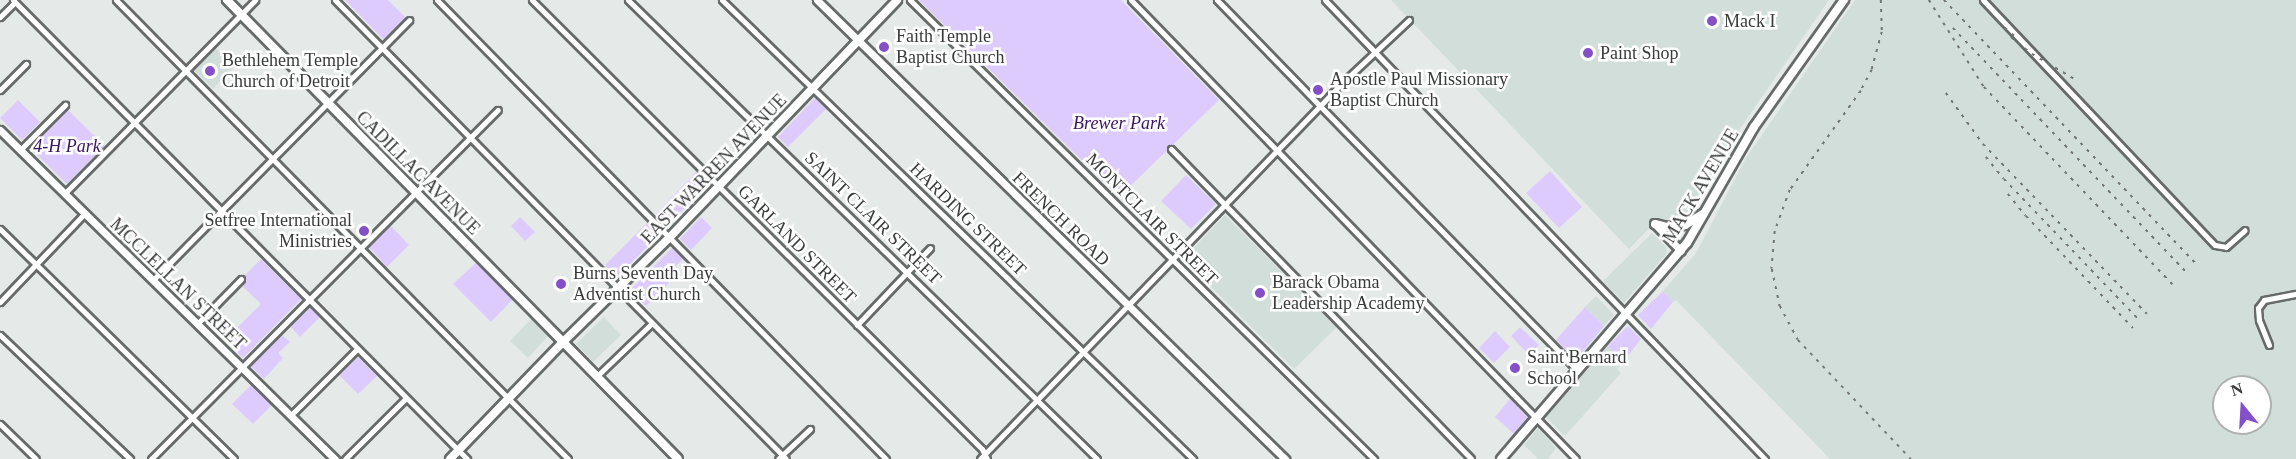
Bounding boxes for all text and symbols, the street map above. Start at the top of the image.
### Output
place label: Mack I [1724,10,1775,32]
marker: Mack I [1705,14,1719,28]
place label: Faith Temple Baptist Church [896,26,1004,68]
marker: Faith Temple Baptist Church [877,40,891,54]
place label: Paint Shop [1600,42,1679,64]
marker: Paint Shop [1581,46,1595,60]
place label: Bethlehem Temple Church of Detroit [222,50,358,92]
marker: Bethlehem Temple Church of Detroit [203,64,217,78]
place label: Apostle Paul Missionary Baptist Church [1330,69,1508,112]
marker: Apostle Paul Missionary Baptist Church [1311,83,1325,97]
street label: EAST WARREN AVENUE [636,89,792,249]
street label: CADILLAC AVENUE [351,106,485,240]
park label: Brewer Park [1073,112,1165,134]
street label: MACK AVENUE [1658,125,1744,247]
park label: 4-H Park [33,135,101,157]
street label: SAINT CLAIR STREET [800,147,946,289]
street label: MONTCLAIR STREET [1082,149,1222,289]
street label: HARDING STREET [905,158,1031,280]
street label: FRENCH ROAD [1008,167,1114,271]
street label: GARLAND STREET [733,180,861,308]
place label: Setfree International Ministries [205,210,352,252]
street label: MCCLELLAN STREET [106,214,250,354]
marker: Setfree International Ministries [357,224,371,238]
place label: Burns Seventh Day Adventist Church [573,263,713,306]
place label: Barack Obama Leadership Academy [1272,272,1425,314]
marker: Burns Seventh Day Adventist Church [554,277,568,291]
marker: Barack Obama Leadership Academy [1253,286,1267,300]
place label: Saint Bernard School [1527,347,1626,389]
marker: Saint Bernard School [1508,361,1522,375]
north arrow [2212,375,2272,435]
text: N [2229,379,2245,399]

